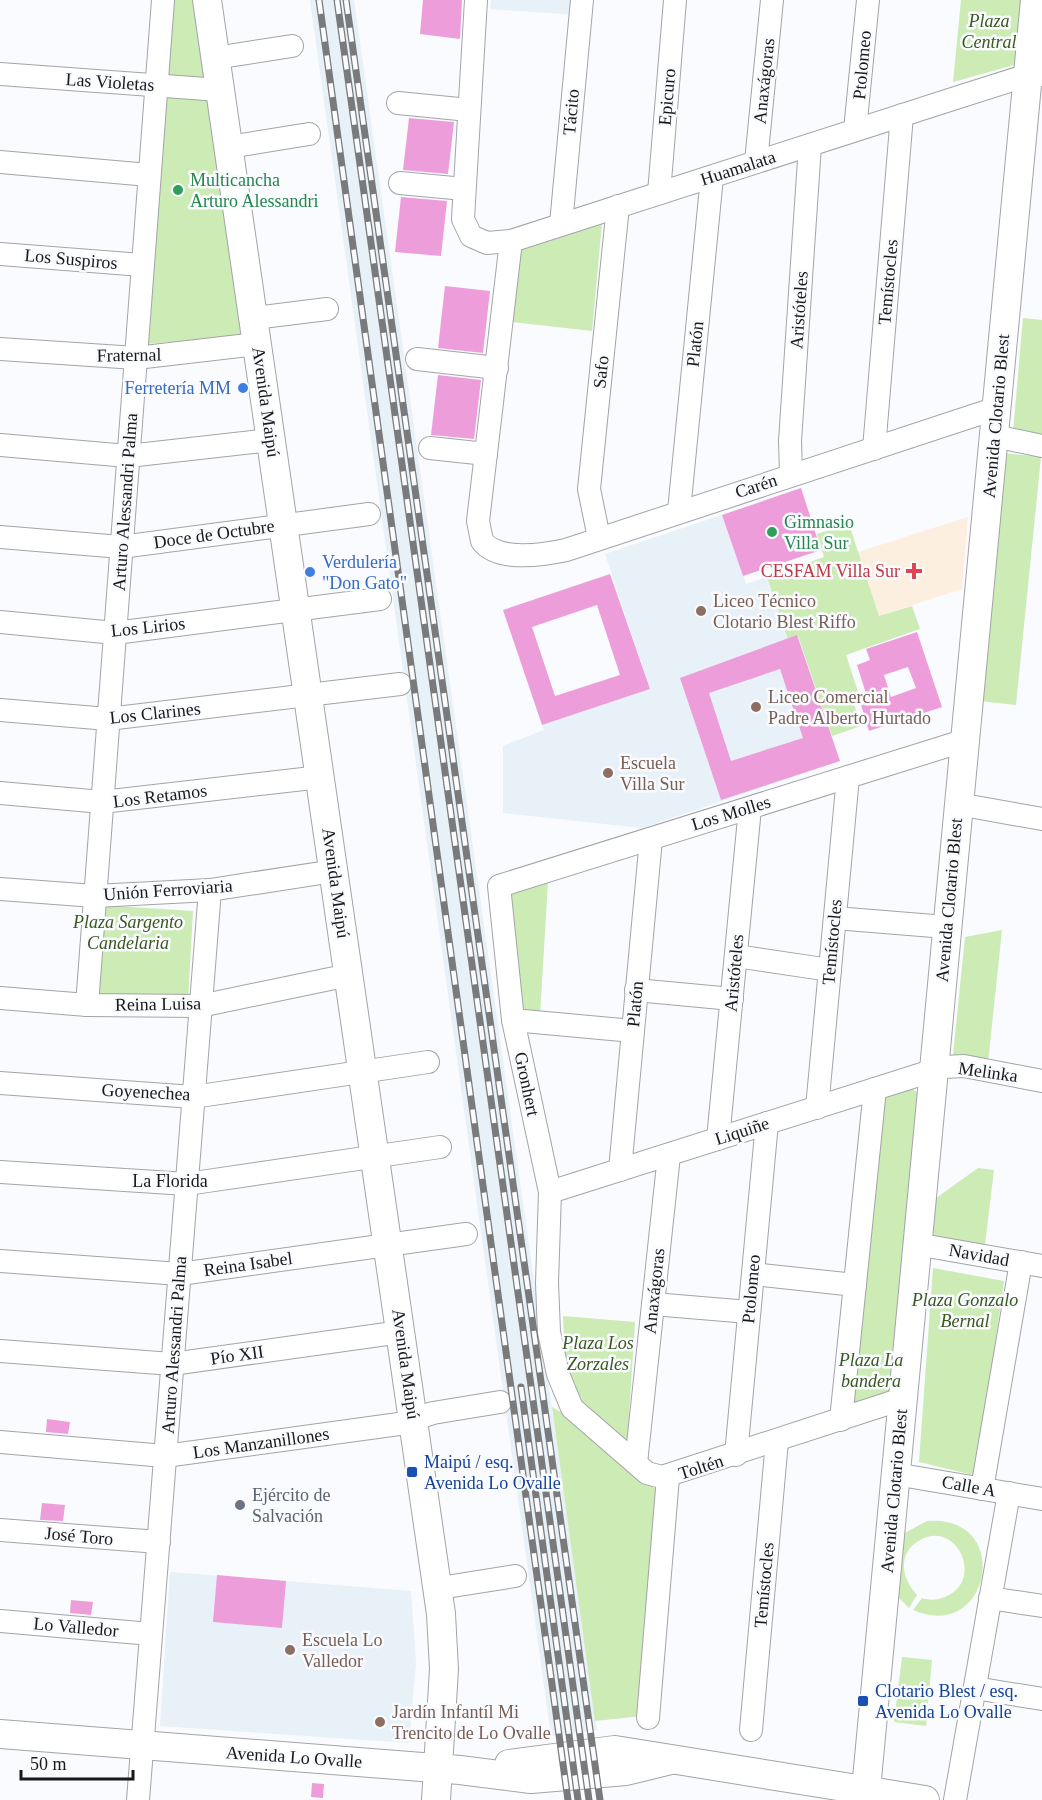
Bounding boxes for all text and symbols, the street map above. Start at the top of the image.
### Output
park label: Plaza Central [961,11,1017,52]
street label: Ptolomeo [849,30,875,100]
street label: Anaxágoras [750,37,778,125]
street label: Epicuro [655,68,679,126]
street label: Las Violetas [65,69,155,95]
street label: Tácito [559,88,583,136]
street label: Huamalata [698,146,778,190]
place label: Multicancha Arturo Alessandri [190,170,318,211]
marker: Multicancha Arturo Alessandri [171,183,185,197]
street label: Temístocles [874,238,902,326]
street label: Los Suspiros [24,245,118,273]
street label: Aristóteles [786,270,812,350]
street label: Platón [683,320,707,368]
street label: Avenida Clotario Blest [979,333,1013,499]
street label: Fraternal [96,344,162,366]
street label: Avenida Maipú [248,346,284,458]
street label: Safo [589,355,613,389]
place label: Ferretería MM [125,378,231,398]
marker: Ferretería MM [236,381,250,395]
street label: Arturo Alessandri Palma [109,413,141,591]
street label: Carén [732,470,780,502]
place label: Gimnasio Villa Sur [784,512,854,553]
street label: Doce de Octubre [152,516,276,552]
marker: Gimnasio Villa Sur [765,525,779,539]
place label: Verdulería "Don Gato" [322,552,407,593]
place label: CESFAM Villa Sur [761,561,900,581]
marker: CESFAM Villa Sur [905,562,923,580]
marker: Verdulería "Don Gato" [303,565,317,579]
place label: Liceo Técnico Clotario Blest Riffo [713,591,856,632]
marker: Liceo Técnico Clotario Blest Riffo [694,604,708,618]
street label: Los Lirios [110,613,186,641]
place label: Liceo Comercial Padre Alberto Hurtado [768,687,931,728]
street label: Los Clarines [108,698,202,728]
marker: Liceo Comercial Padre Alberto Hurtado [749,700,763,714]
place label: Escuela Villa Sur [620,753,684,794]
marker: Escuela Villa Sur [601,766,615,780]
street label: Los Retamos [112,780,208,812]
street label: Los Molles [689,792,773,834]
street label: Avenida Clotario Blest [932,817,966,983]
street label: Avenida Maipú [318,827,354,939]
street label: Unión Ferroviaria [103,876,233,904]
street label: Temístocles [818,898,846,986]
park label: Plaza Sargento Candelaria [72,912,183,953]
street label: Aristóteles [721,933,747,1013]
street label: Platón [623,980,647,1028]
street label: Reina Luisa [115,993,201,1015]
street label: Gronhert [510,1050,544,1118]
street label: Melinka [957,1058,1019,1086]
street label: Goyenechea [101,1080,191,1104]
street label: Liquiñe [712,1113,772,1149]
street label: La Florida [132,1171,208,1191]
street label: Navidad [947,1240,1011,1270]
street label: Anaxágoras [640,1247,668,1335]
street label: Reina Isabel [202,1248,294,1280]
street label: Ptolomeo [738,1254,764,1324]
street label: Arturo Alessandri Palma [158,1256,190,1434]
park label: Plaza Gonzalo Bernal [911,1290,1018,1331]
street label: Avenida Maipú [388,1308,424,1420]
park label: Plaza Los Zorzales [561,1333,634,1374]
street label: Pío XII [209,1341,265,1369]
park label: Plaza La bandera [838,1350,903,1391]
street label: Avenida Clotario Blest [877,1408,911,1574]
street label: Los Manzanillones [192,1424,330,1462]
street label: Toltén [676,1450,726,1484]
place label: Maipú / esq. Avenida Lo Ovalle [424,1452,561,1493]
marker: Maipú / esq. Avenida Lo Ovalle [405,1465,419,1479]
street label: Calle A [940,1471,998,1501]
place label: Ejército de Salvación [252,1485,330,1526]
marker: Ejército de Salvación [233,1498,247,1512]
street label: José Toro [44,1523,114,1549]
street label: Temístocles [750,1541,778,1629]
street label: Lo Valledor [33,1613,119,1641]
place label: Escuela Lo Valledor [302,1630,382,1671]
marker: Escuela Lo Valledor [283,1643,297,1657]
place label: Clotario Blest / esq. Avenida Lo Ovalle [875,1681,1018,1722]
marker: Clotario Blest / esq. Avenida Lo Ovalle [856,1694,870,1708]
place label: Jardín Infantíl Mi Trencito de Lo Ovalle [392,1702,551,1743]
marker: Jardín Infantíl Mi Trencito de Lo Ovalle [373,1715,387,1729]
street label: Avenida Lo Ovalle [225,1742,363,1772]
scale bar [21,1743,134,1781]
text: 50 m [30,1754,67,1774]

